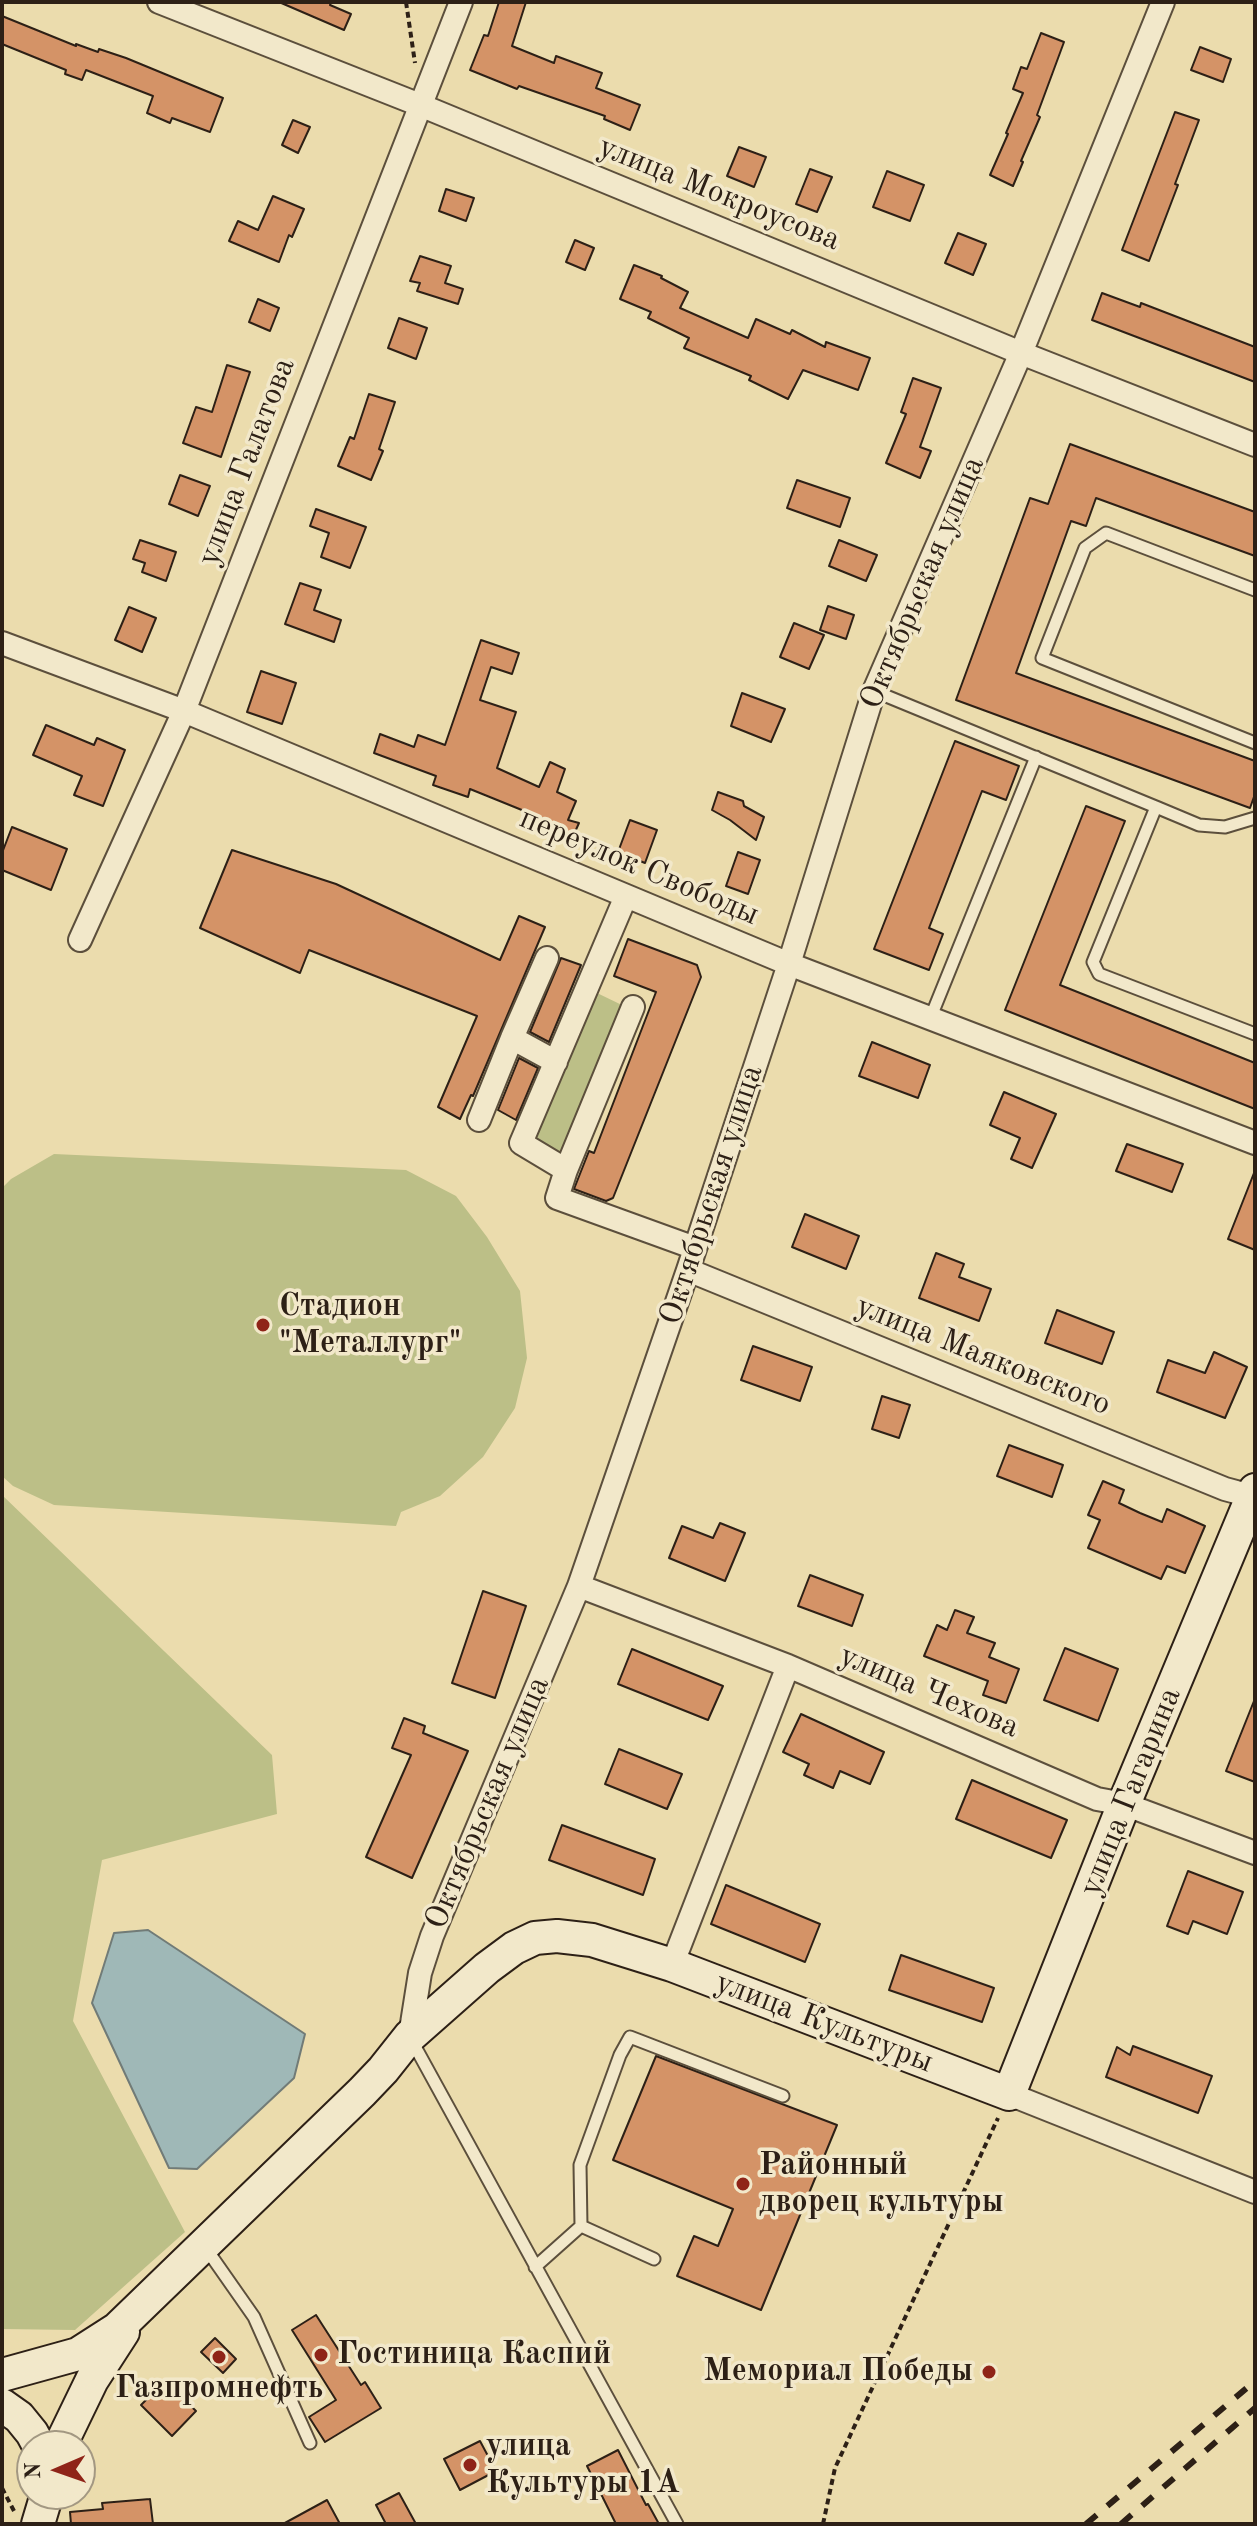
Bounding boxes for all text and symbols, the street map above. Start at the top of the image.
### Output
street label: улица Мокроусова [592,128,846,260]
street label: улица Галатова [190,353,304,571]
street label: Октябрьская улица [852,451,994,715]
street label: переулок Свободы [514,799,764,935]
street label: Октябрьская улица [652,1060,772,1330]
street label: улица Маяковского [850,1287,1116,1425]
place label: Стадион "Металлург" [279,1288,461,1363]
marker: Стадион "Металлург" [254,1316,272,1334]
street label: улица Чехова [833,1637,1025,1747]
street label: Октябрьская улица [417,1671,559,1935]
street label: улица Гагарина [1072,1682,1190,1902]
street label: улица Культуры [710,1964,938,2082]
place label: Районный дворец культуры [759,2147,1004,2222]
marker: Районный дворец культуры [734,2175,752,2193]
place label: Гостиница Каспий [337,2336,611,2374]
marker: Гостиница Каспий [312,2346,330,2364]
marker: Газпромнефть [210,2348,228,2366]
place label: Мемориал Победы [703,2353,973,2391]
marker: Мемориал Победы [980,2363,998,2381]
place label: Газпромнефть [115,2370,323,2408]
place label: улица Культуры 1А [486,2428,680,2503]
north arrow [16,2430,96,2510]
marker: улица Культуры 1А [461,2456,479,2474]
text: N [23,2462,45,2480]

